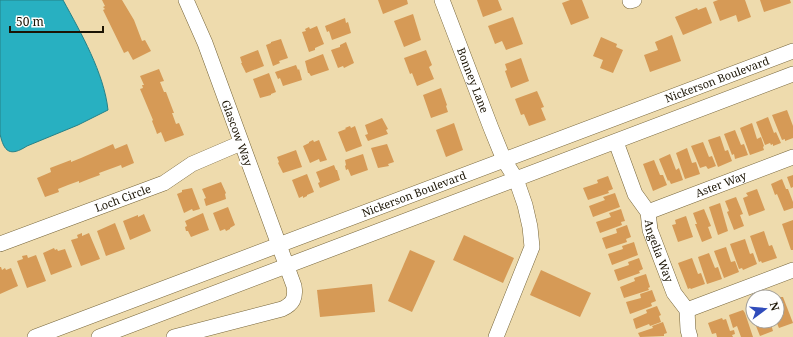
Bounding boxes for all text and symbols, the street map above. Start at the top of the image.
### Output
scale bar [10,8,103,34]
text: 50 m [16,13,44,30]
street label: Bonney Lane [454,45,493,115]
street label: Nickerson Boulevard [663,53,771,106]
street label: Glascow Way [219,98,257,169]
street label: Nickerson Boulevard [359,167,468,220]
street label: Aster Way [693,167,749,200]
street label: Loch Circle [92,181,153,215]
street label: Angelia Way [642,219,677,285]
north arrow [745,289,785,329]
text: N [767,300,784,313]

